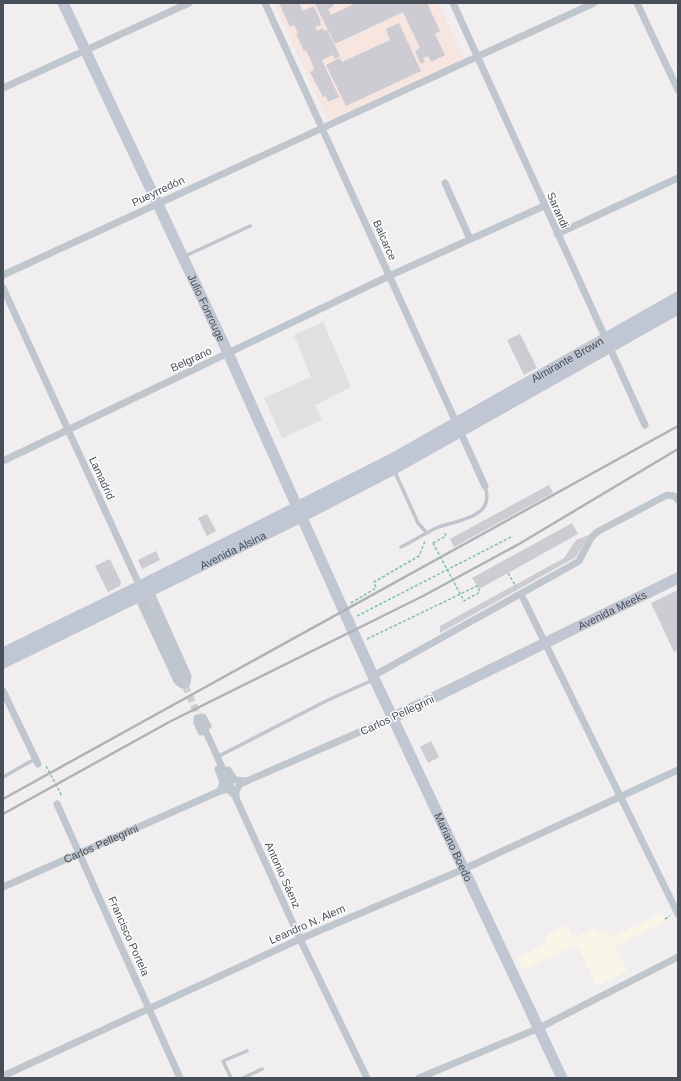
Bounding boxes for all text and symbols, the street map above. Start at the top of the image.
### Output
street label: Pueyrredón [130,174,186,208]
street label: Sarandi [545,190,571,230]
street label: Balcarce [371,218,399,262]
street label: Julio Fonrouge [186,272,228,343]
street label: Almirante Brown [529,335,605,385]
street label: Belgrano [169,344,213,374]
street label: Lamadrid [87,455,117,501]
street label: Avenida Alsina [198,529,269,572]
street label: Avenida Meeks [576,588,649,632]
street label: Carlos Pellegrini [358,693,436,737]
street label: Mariano Boedo [432,811,475,883]
street label: Carlos Pellegrini [62,822,140,865]
street label: Antonio Sáenz [263,840,303,910]
street label: Francisco Portela [106,894,152,978]
street label: Leandro N. Alem [267,902,347,946]

